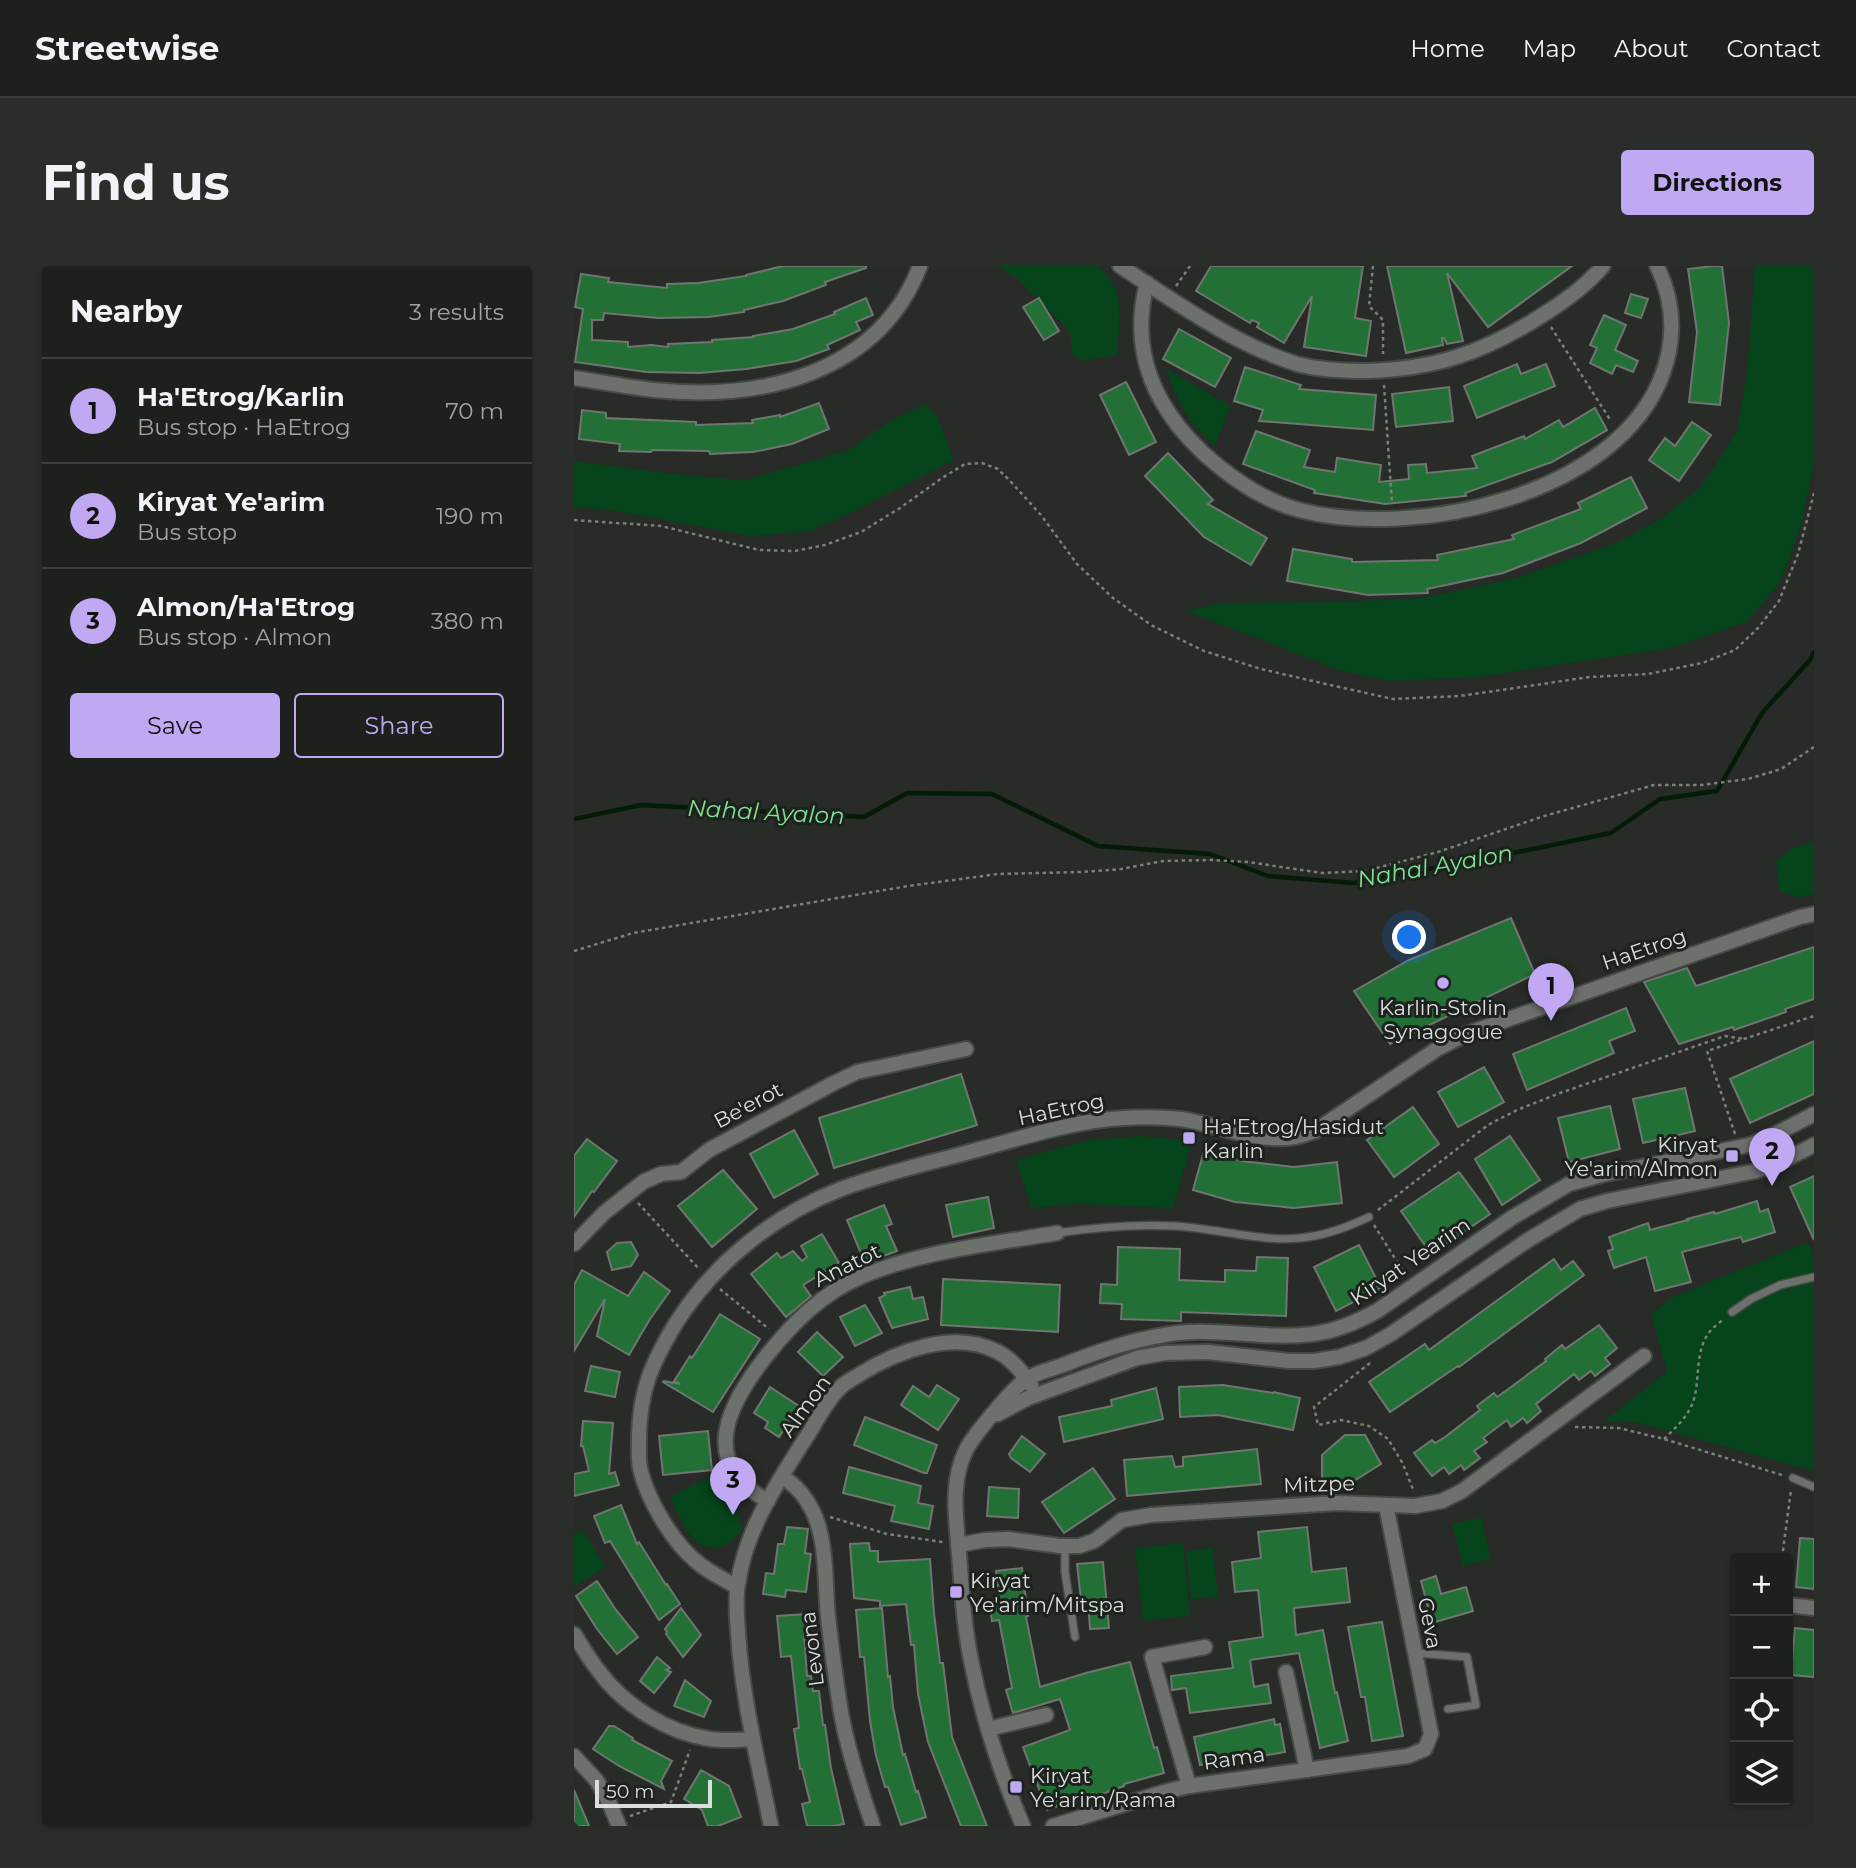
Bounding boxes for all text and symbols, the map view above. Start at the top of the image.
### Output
text: Streetwise [35,28,219,68]
text: Home [1410,34,1485,63]
text: Map [1523,34,1576,63]
text: About [1614,34,1688,63]
text: Contact [1726,34,1821,63]
button: Directions [1621,150,1814,215]
text: Find us [42,153,230,212]
text: Nearby [70,293,182,330]
text: 3 results [409,298,504,326]
text: Ha'Etrog/Karlin [137,381,345,413]
text: 1 [88,397,98,425]
text: 70 m [445,397,504,425]
text: Bus stop · HaEtrog [137,413,351,441]
text: Kiryat Ye'arim [137,486,325,518]
text: 2 [86,502,100,530]
text: 190 m [436,502,504,530]
text: Bus stop [137,518,237,546]
text: Almon/Ha'Etrog [137,591,355,623]
text: 3 [86,607,100,635]
text: 380 m [431,607,504,635]
text: Bus stop · Almon [137,623,332,651]
button: Save [70,693,280,758]
button: Share [294,693,504,758]
water label: Nahal Ayalon [687,794,845,830]
water label: Nahal Ayalon [1355,839,1515,893]
your location [1392,920,1426,954]
street label: HaEtrog [1599,923,1689,975]
pin: 1 [1528,963,1574,1021]
marker: Karlin-Stolin Synagogue [1435,975,1451,991]
place label: Karlin-Stolin Synagogue [1379,995,1507,1044]
street label: Be'erot [709,1076,787,1134]
street label: HaEtrog [1016,1088,1106,1130]
place label: Ha'Etrog/Hasidut Karlin [1203,1114,1384,1163]
pin: 2 [1749,1128,1795,1186]
marker: Ha'Etrog/Hasidut Karlin [1181,1130,1197,1146]
place label: Kiryat Ye'arim/Almon [1564,1132,1718,1181]
marker: Kiryat Ye'arim/Almon [1724,1148,1740,1164]
street label: Kiryat Yearim [1345,1212,1475,1310]
street label: Anatot [809,1238,885,1292]
street label: Almon [774,1370,836,1442]
pin: 3 [710,1457,756,1515]
street label: Mitzpe [1283,1470,1355,1498]
map controls [1730,1553,1793,1805]
button: + [1730,1553,1793,1616]
place label: Kiryat Ye'arim/Mitspa [970,1568,1125,1617]
marker: Kiryat Ye'arim/Mitspa [948,1584,964,1600]
street label: Geva [1413,1595,1447,1651]
street label: Levona [795,1610,829,1688]
button: − [1730,1616,1793,1679]
button: locate [1730,1679,1793,1742]
street label: Rama [1201,1741,1267,1775]
button: layers [1730,1742,1793,1805]
place label: Kiryat Ye'arim/Rama [1030,1763,1176,1812]
scale bar [595,1777,712,1809]
marker: Kiryat Ye'arim/Rama [1008,1779,1024,1795]
text: 50 m [606,1780,654,1803]

